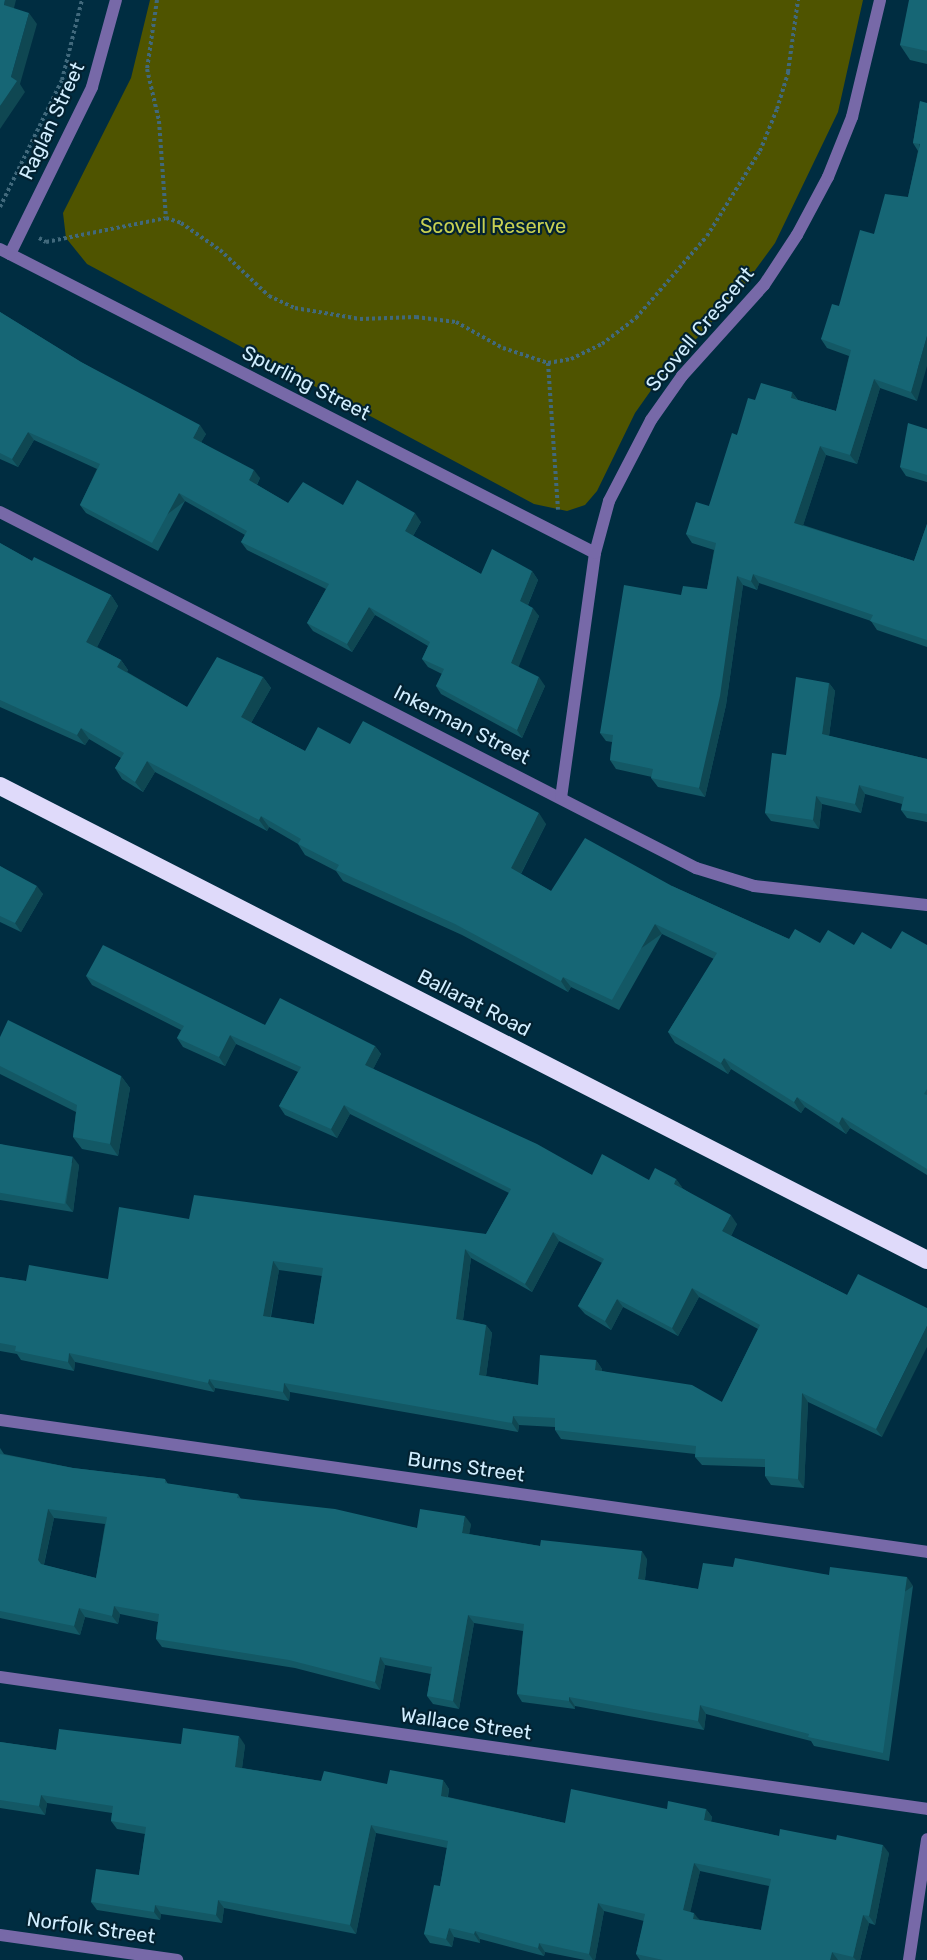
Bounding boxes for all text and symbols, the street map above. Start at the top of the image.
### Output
street label: Raglan Street [14,58,90,184]
park label: Scovell Reserve [420,214,566,238]
street label: Scovell Crescent [641,262,759,396]
street label: Spurling Street [238,340,374,426]
street label: Inkerman Street [390,680,534,770]
street label: Ballarat Road [413,964,535,1042]
street label: Burns Street [406,1447,526,1487]
street label: Wallace Street [399,1703,533,1745]
street label: Norfolk Street [25,1907,157,1949]

